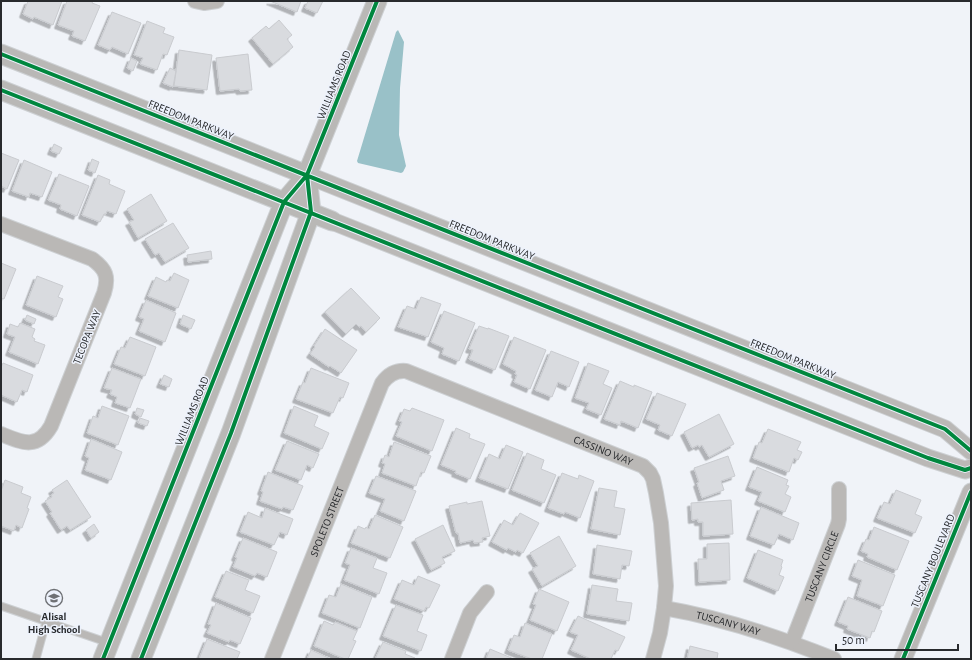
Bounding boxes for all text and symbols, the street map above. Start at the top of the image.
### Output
street label: WILLIAMS ROAD [315,49,353,121]
street label: FREEDOM PARKWAY [147,98,235,142]
street label: FREEDOM PARKWAY [448,218,536,262]
street label: TECOPA WAY [71,308,103,366]
street label: FREEDOM PARKWAY [749,337,837,381]
street label: WILLIAMS ROAD [173,375,211,447]
street label: CASSINO WAY [572,433,635,467]
street label: SPOLETO STREET [308,484,346,558]
street label: TUSCANY BOULEVARD [909,513,957,609]
street label: TUSCANY CIRCLE [803,529,840,603]
school or university icon: Alisal High School [44,588,64,608]
street label: TUSCANY WAY [695,609,762,637]
place label: Alisal High School [28,611,80,635]
scale bar [836,626,958,652]
text: 50 m [842,634,865,646]

